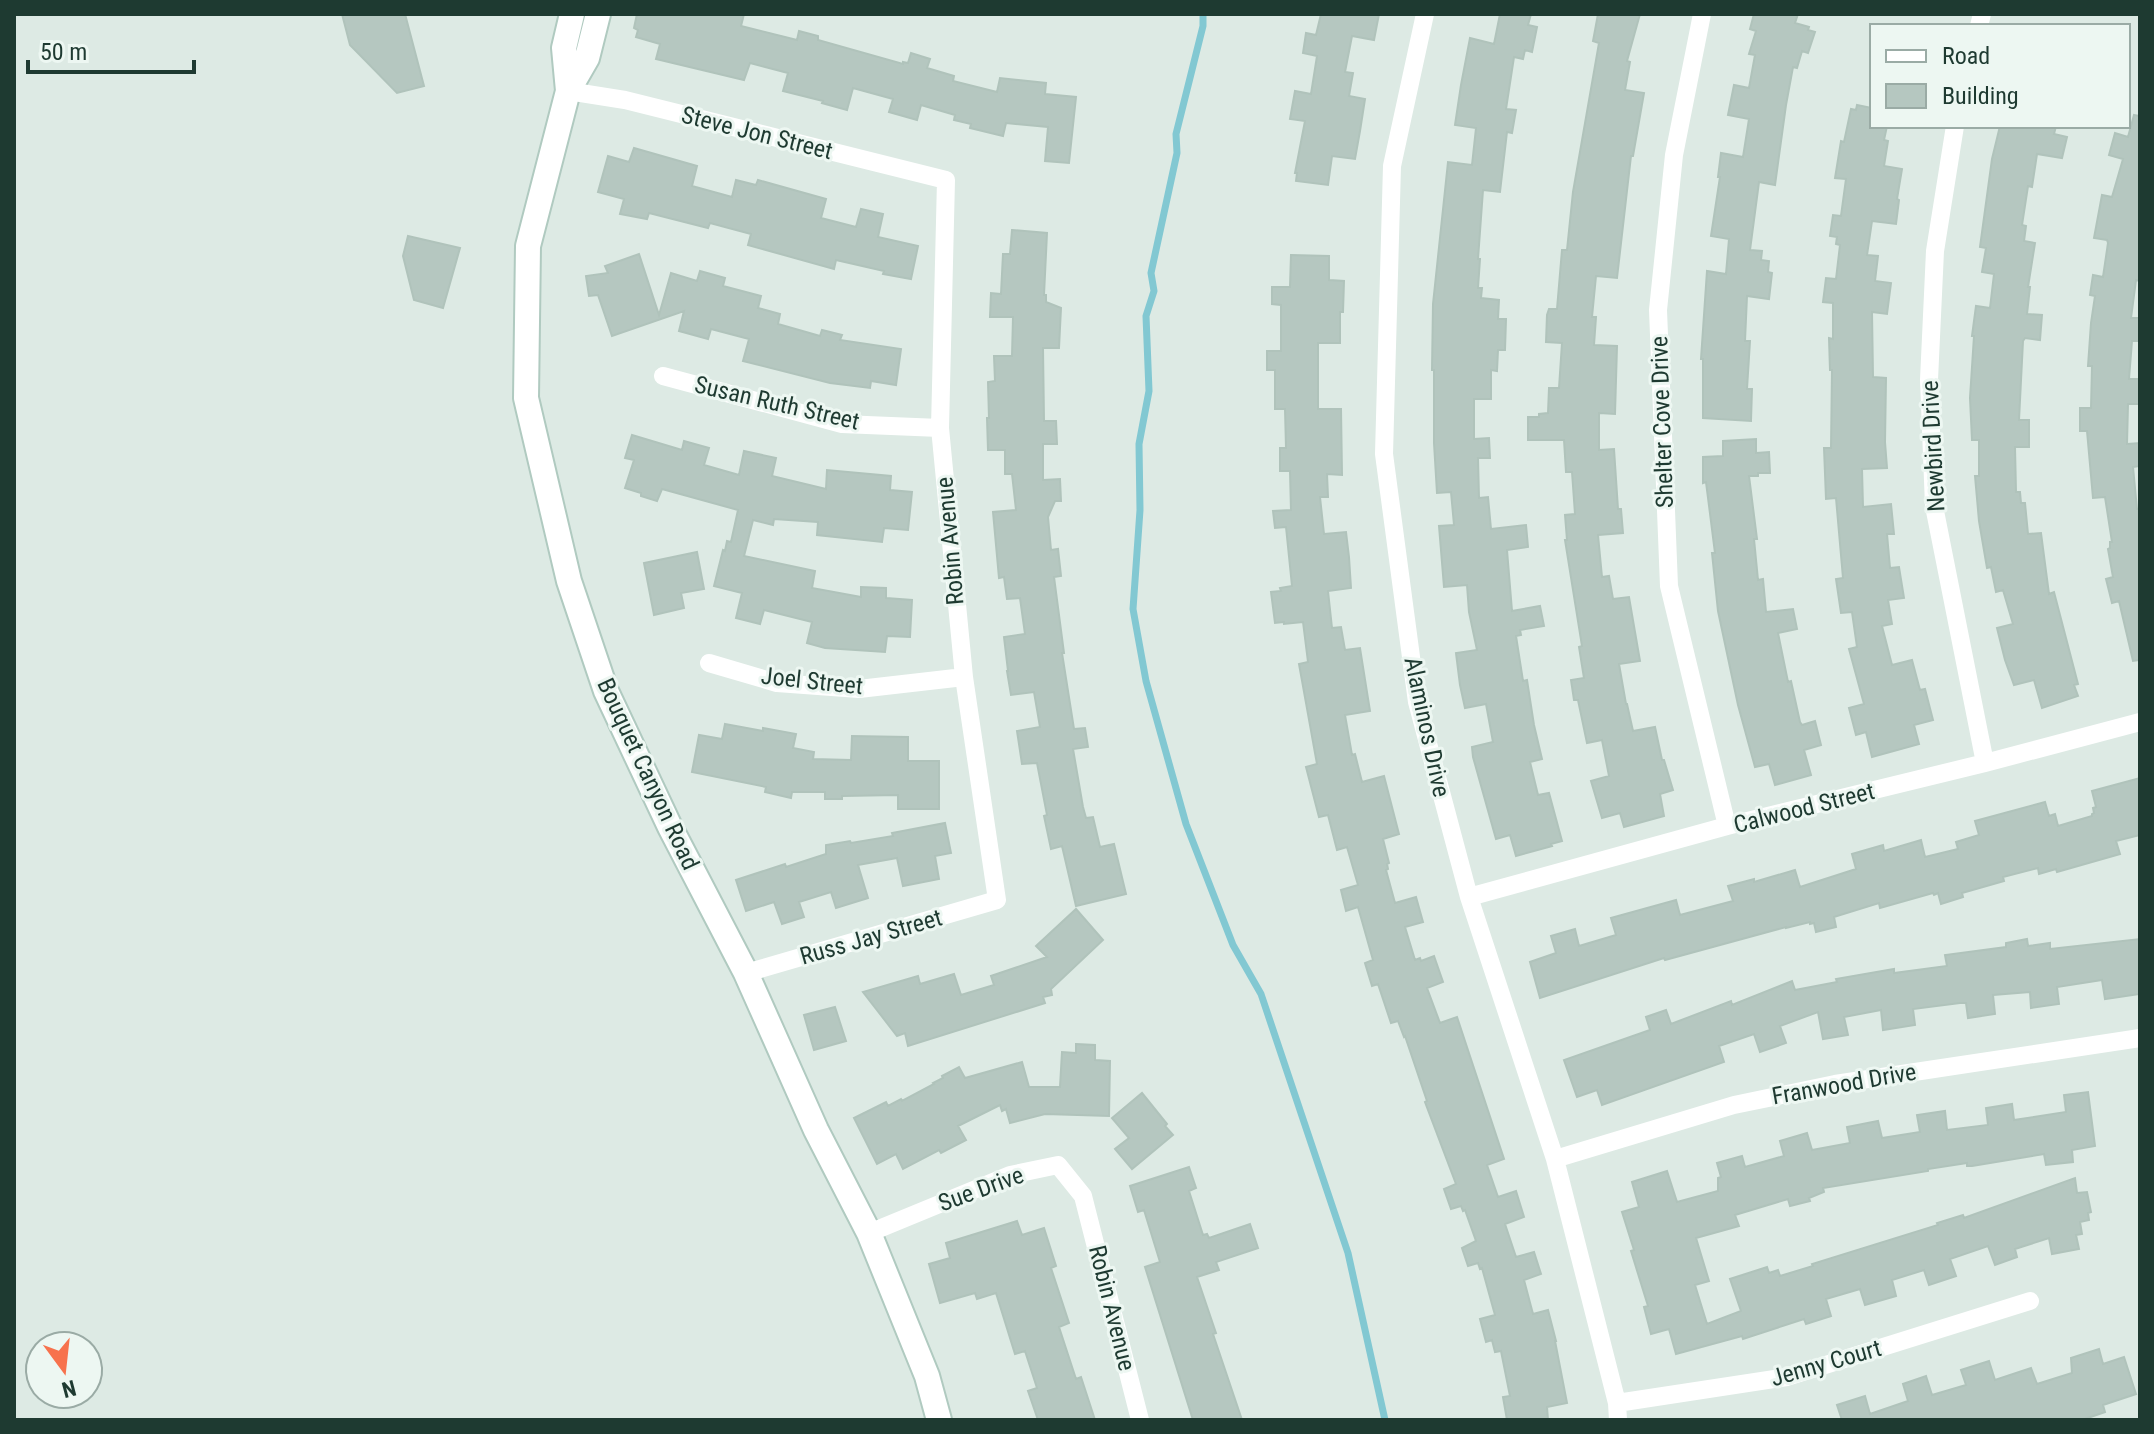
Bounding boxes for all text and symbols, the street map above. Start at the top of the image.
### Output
scale bar [28,24,194,74]
legend [1870,24,2130,128]
text: 50 m [40,38,87,66]
text: Road [1942,42,1990,70]
text: Building [1942,82,2019,110]
street label: Steve Jon Street [679,101,835,165]
street label: Shelter Cove Drive [1645,335,1679,509]
street label: Susan Ruth Street [692,370,862,436]
street label: Newbird Drive [1916,380,1950,512]
street label: Robin Avenue [930,476,970,606]
street label: Alaminos Drive [1398,654,1456,800]
street label: Joel Street [760,662,864,700]
street label: Bouquet Canyon Road [591,674,705,874]
street label: Calwood Street [1731,777,1877,839]
street label: Russ Jay Street [797,903,945,971]
street label: Franwood Drive [1770,1058,1918,1110]
street label: Sue Drive [935,1161,1027,1217]
street label: Robin Avenue [1083,1242,1141,1374]
north arrow [24,1330,104,1410]
street label: Jenny Court [1767,1334,1885,1392]
text: N [59,1375,79,1403]

